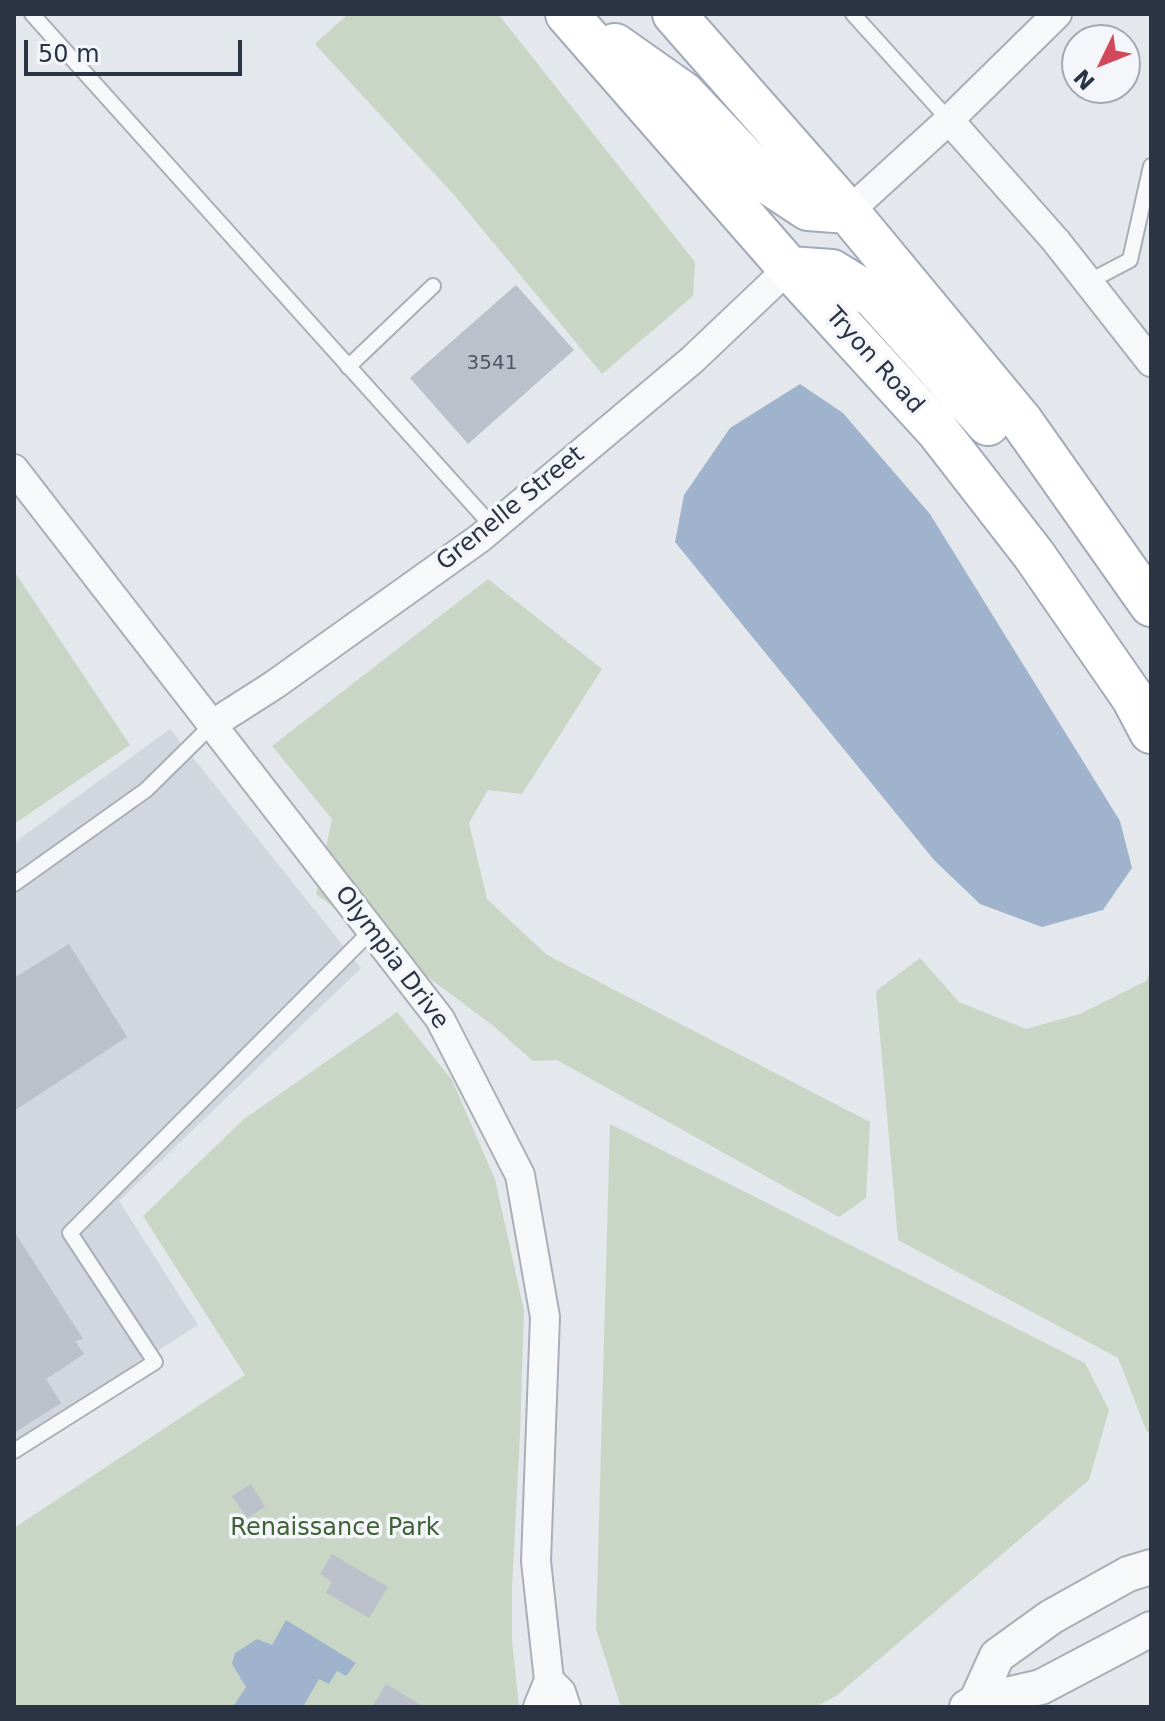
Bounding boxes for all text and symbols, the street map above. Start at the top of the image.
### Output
scale bar [28,24,246,74]
north arrow [1061,24,1141,104]
text: 50 m [38,40,100,68]
text: N [1069,64,1100,95]
street label: Tryon Road [819,302,929,420]
house number: 3541 [467,352,517,376]
street label: Grenelle Street [431,441,591,577]
street label: Olympia Drive [328,881,454,1035]
park label: Renaissance Park [230,1515,440,1543]

